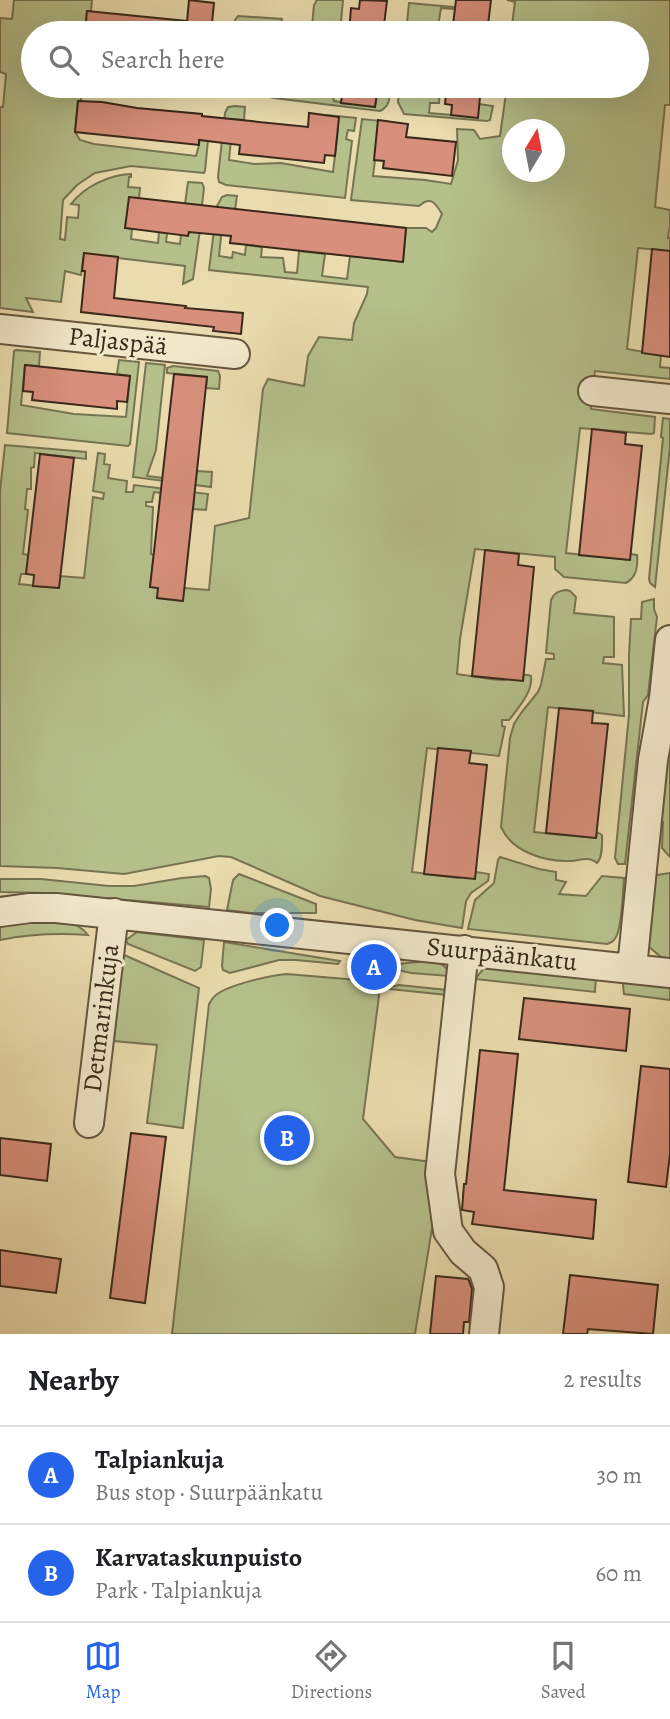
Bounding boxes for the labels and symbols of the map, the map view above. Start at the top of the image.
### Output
north arrow [502,119,565,182]
street label: Paljaspää [67,318,169,364]
your location [260,908,294,942]
street label: Suurpäänkatu [425,929,580,979]
pin: A [351,941,397,993]
street label: Detmarinkuja [75,942,127,1094]
pin: B [264,1112,310,1164]

